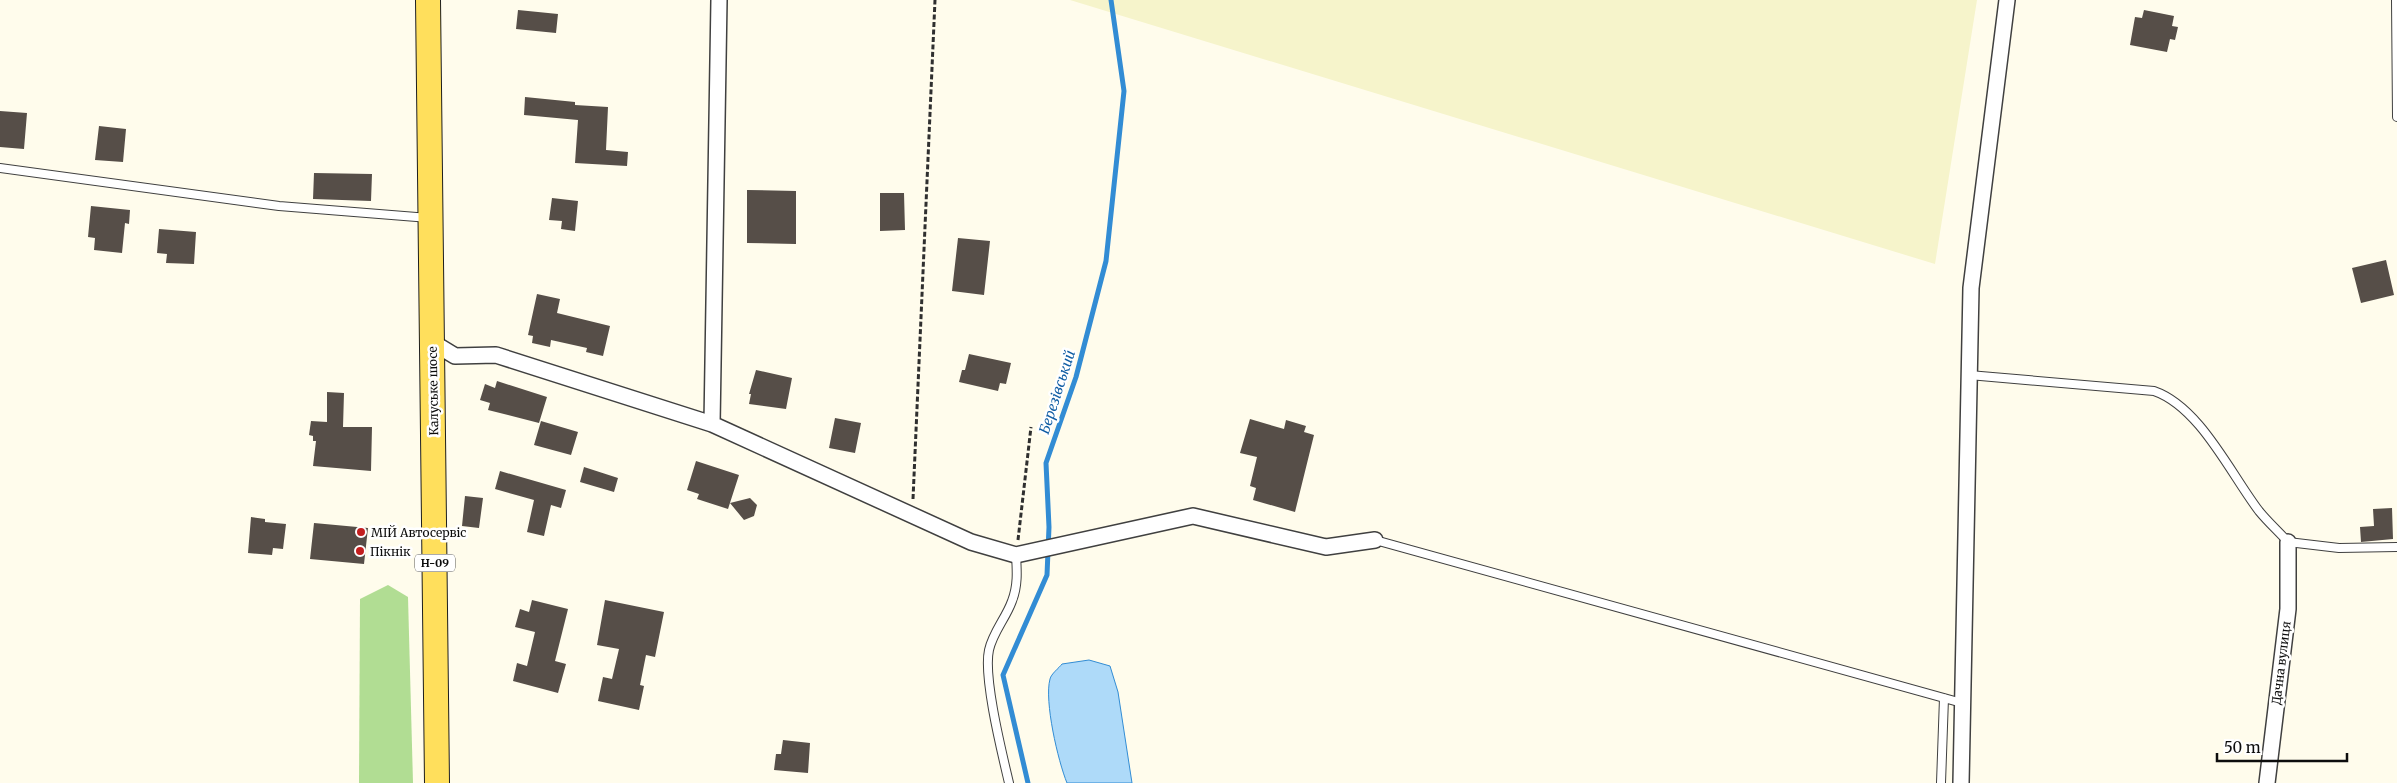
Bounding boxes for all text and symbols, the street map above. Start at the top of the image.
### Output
street label: Калуське шосе [425,346,441,436]
water label: Березівський [1035,348,1079,436]
place label: МІЙ Автосервіс [371,525,466,540]
marker: МІЙ Автосервіс [355,526,367,538]
place label: Пікнік [370,544,411,559]
marker: Пікнік [354,545,366,557]
road number: Н-09 [415,554,455,572]
street label: Дачна вулиця [2268,620,2294,706]
scale bar [2217,730,2347,762]
text: 50 m [2224,738,2261,757]

